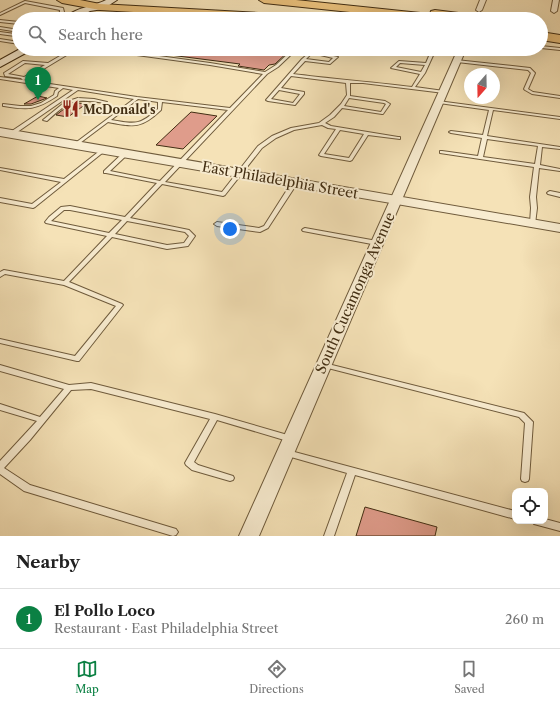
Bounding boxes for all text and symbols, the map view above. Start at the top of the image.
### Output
search box [12,12,548,56]
icon: search [26,23,48,45]
text: Search here [58,25,143,44]
pin: 1 [25,67,51,100]
north arrow [464,68,500,104]
restaurant icon: McDonald's [60,99,80,119]
place label: McDonald's [83,102,156,117]
street label: East Philadelphia Street [200,157,360,203]
street label: South Cucamonga Avenue [311,209,399,377]
your location [220,219,240,239]
map controls [512,488,548,524]
button: locate [512,488,548,524]
text: Nearby [16,552,80,572]
text: El Pollo Loco [54,601,155,620]
text: 1 [26,611,32,627]
text: 260 m [505,611,544,627]
text: Restaurant · East Philadelphia Street [54,620,278,636]
tab: Map [75,658,99,696]
tab: Directions [249,658,304,696]
tab: Saved [454,658,485,696]

